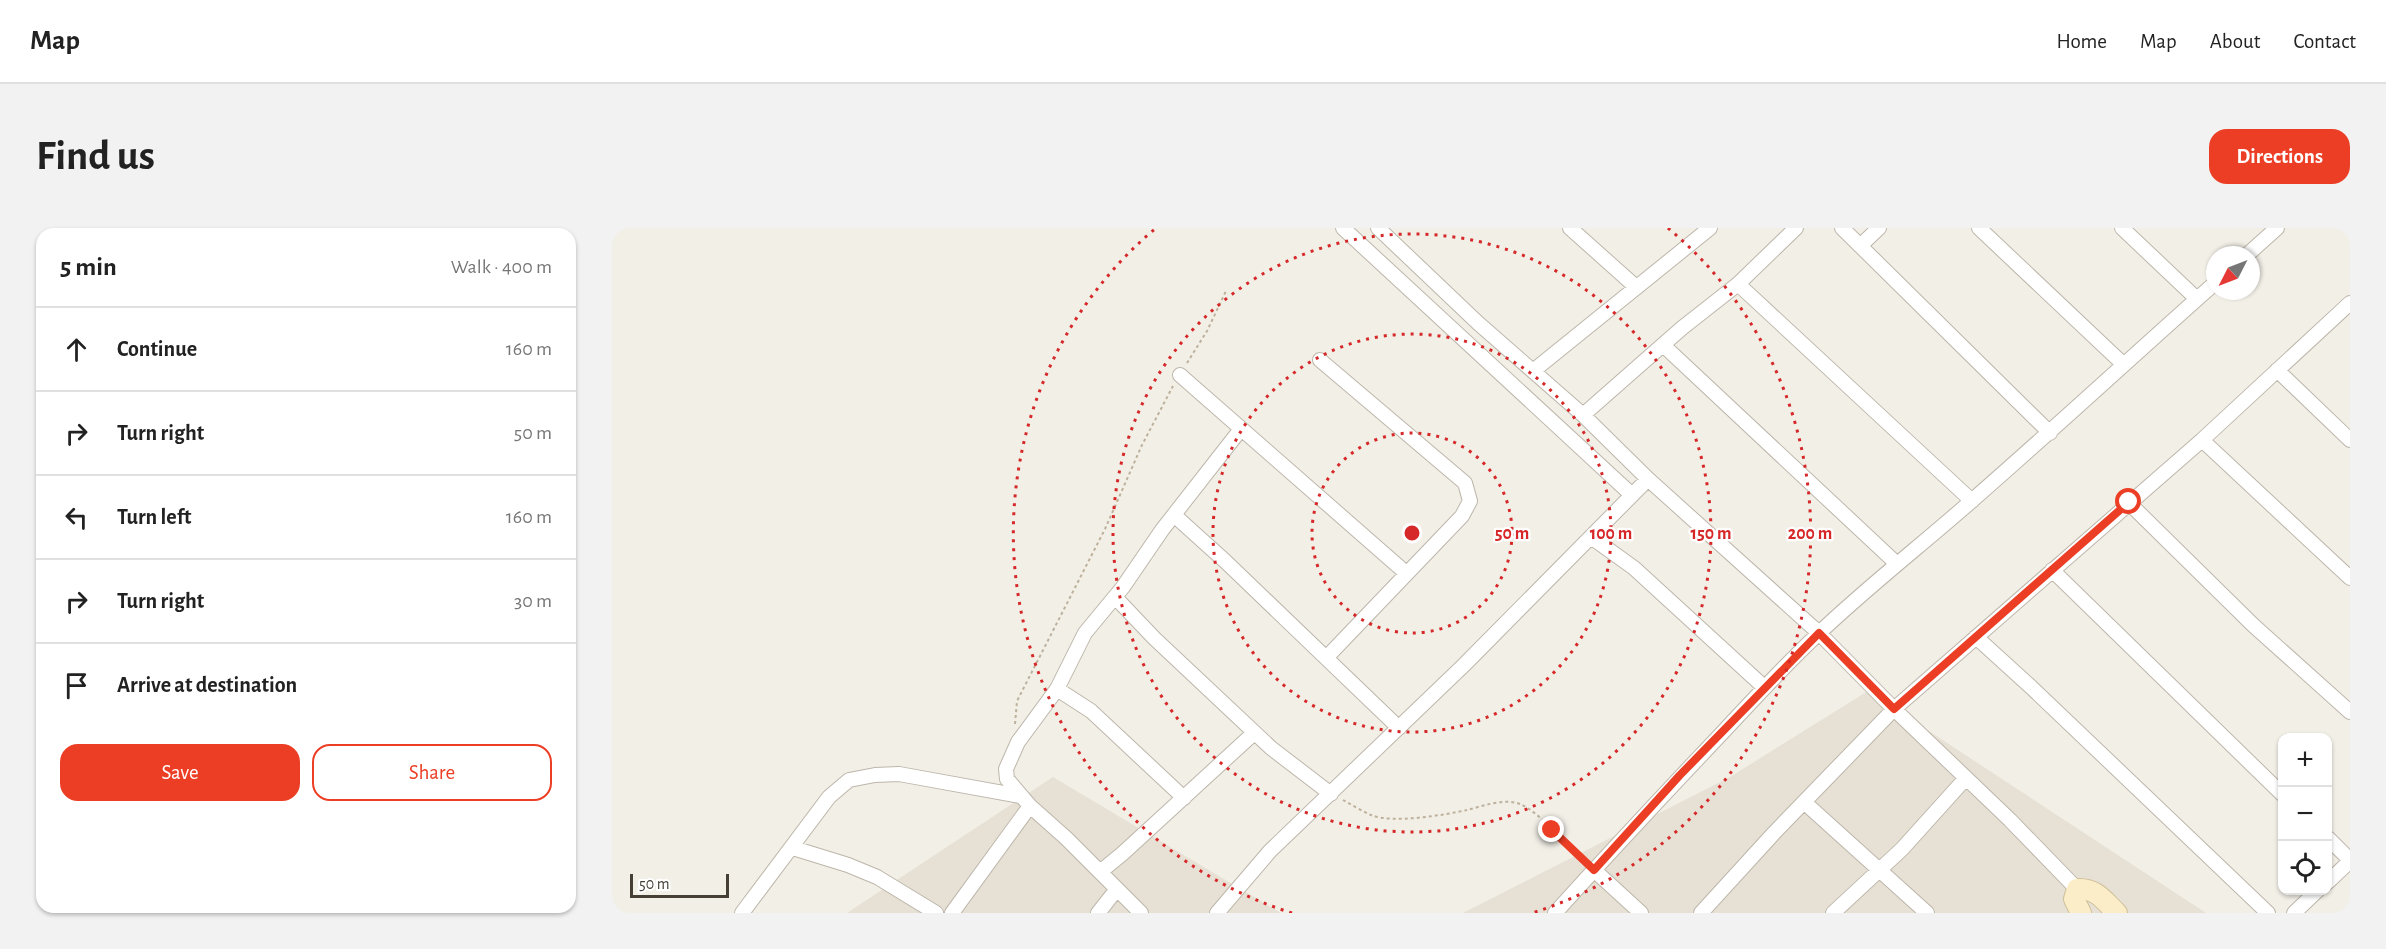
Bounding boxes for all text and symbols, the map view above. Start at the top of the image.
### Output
text: Map [30,27,80,55]
text: Home [2056,31,2107,52]
text: Map [2140,31,2177,52]
text: About [2210,31,2260,52]
text: Contact [2293,31,2356,52]
button: Directions [2209,129,2350,184]
text: Find us [36,135,155,177]
north arrow [2206,246,2260,300]
text: 5 min [60,254,117,280]
text: Walk · 400 m [451,257,552,277]
icon: ahead [60,333,93,366]
text: Continue [117,338,197,360]
text: 160 m [506,339,552,359]
icon: right [60,417,93,450]
text: Turn right [117,422,204,444]
text: 50 m [514,423,552,443]
route start [2115,488,2141,514]
icon: left [60,501,93,534]
text: Turn left [117,506,191,528]
text: 160 m [506,507,552,527]
centre of rings [1402,523,1422,543]
text: 50 m [1495,525,1529,543]
text: 100 m [1590,525,1632,543]
text: 150 m [1691,525,1731,543]
text: 200 m [1788,525,1832,543]
icon: right [60,585,93,618]
text: Turn right [117,590,204,612]
text: 30 m [514,591,552,611]
icon: arrive [60,669,93,702]
text: Arrive at destination [117,674,297,696]
map controls [2278,733,2332,895]
button: + [2278,733,2332,787]
button: Save [60,744,300,801]
button: Share [312,744,552,801]
button: − [2278,787,2332,841]
route end [1538,816,1564,842]
button: locate [2278,841,2332,895]
scale bar [630,871,729,898]
text: 50 m [639,876,670,892]

